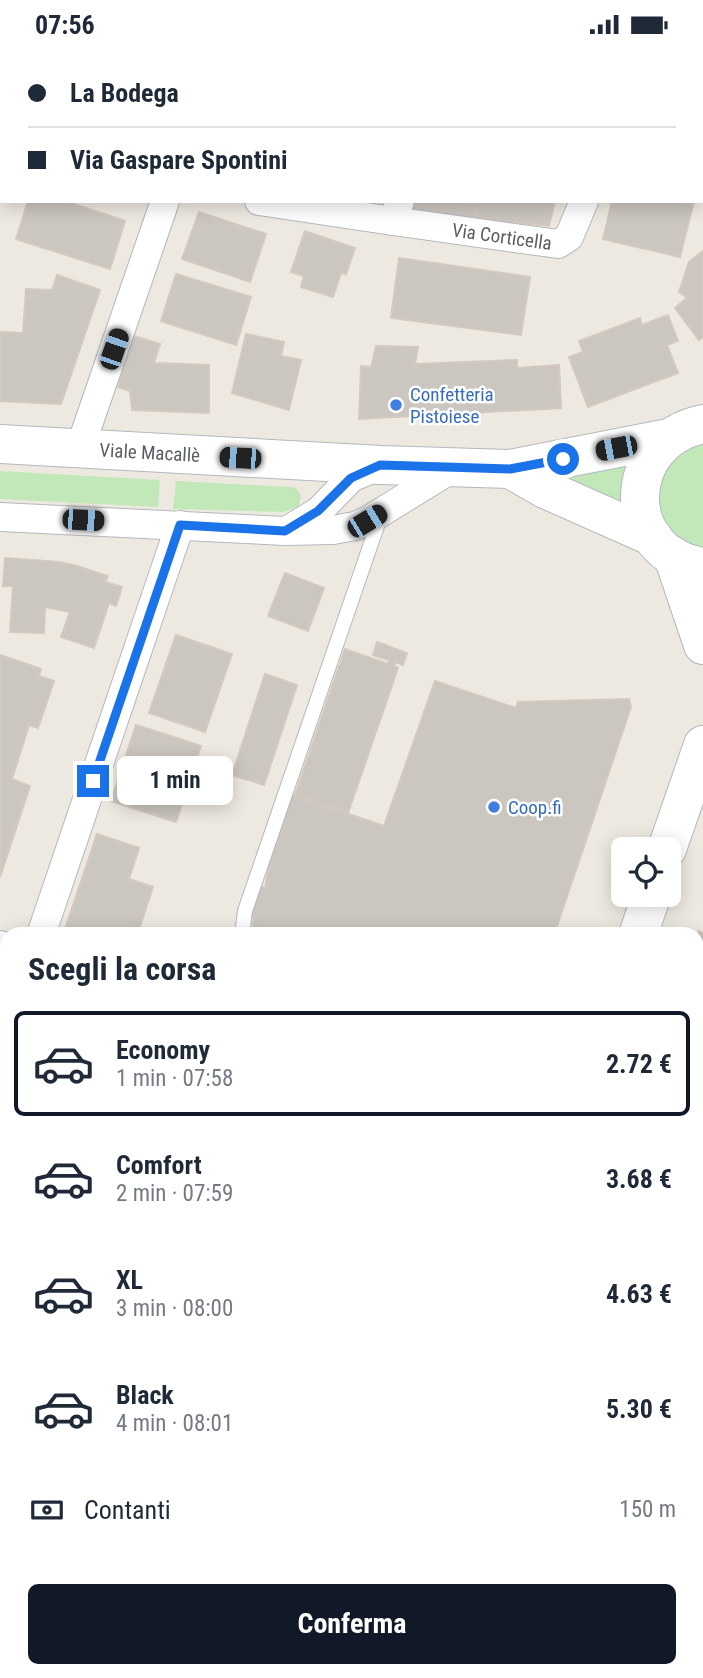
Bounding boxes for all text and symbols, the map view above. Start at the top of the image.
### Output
text: 07:56 [35,10,95,40]
text: La Bodega [70,78,179,108]
text: Via Gaspare Spontini [70,145,288,175]
street label: Via Corticella [450,218,553,255]
car [98,326,131,372]
place label: Confetteria Pistoiese [410,383,494,428]
marker: Confetteria Pistoiese [388,397,404,413]
car [594,434,639,462]
street label: Viale Macallè [99,439,201,467]
route start [547,443,579,475]
car [219,446,262,470]
car [344,501,391,541]
car [62,508,105,532]
callout: 1 min [118,757,233,805]
route end [77,765,109,797]
text: 1 min [149,767,201,794]
place label: Coop.fi [508,796,562,819]
marker: Coop.fi [486,799,502,815]
map controls [611,837,681,907]
button: locate [611,837,681,907]
text: Scegli la corsa [28,950,216,988]
icon: car [32,1032,95,1095]
text: Economy [116,1035,210,1065]
text: 2.72 € [606,1049,672,1079]
text: 1 min · 07:58 [116,1065,233,1092]
icon: car [32,1147,95,1210]
text: Comfort [116,1150,202,1180]
text: 3.68 € [606,1164,672,1194]
text: 2 min · 07:59 [116,1180,233,1207]
icon: car [32,1262,95,1325]
text: XL [116,1265,143,1295]
text: 4.63 € [606,1279,672,1309]
text: 3 min · 08:00 [116,1295,233,1322]
icon: car [32,1377,95,1440]
text: Black [116,1380,174,1410]
text: 5.30 € [606,1394,672,1424]
text: 4 min · 08:01 [116,1410,233,1437]
icon: cash [28,1491,66,1529]
text: Contanti [84,1495,171,1525]
text: 150 m [619,1496,676,1523]
button: Conferma [28,1584,676,1664]

